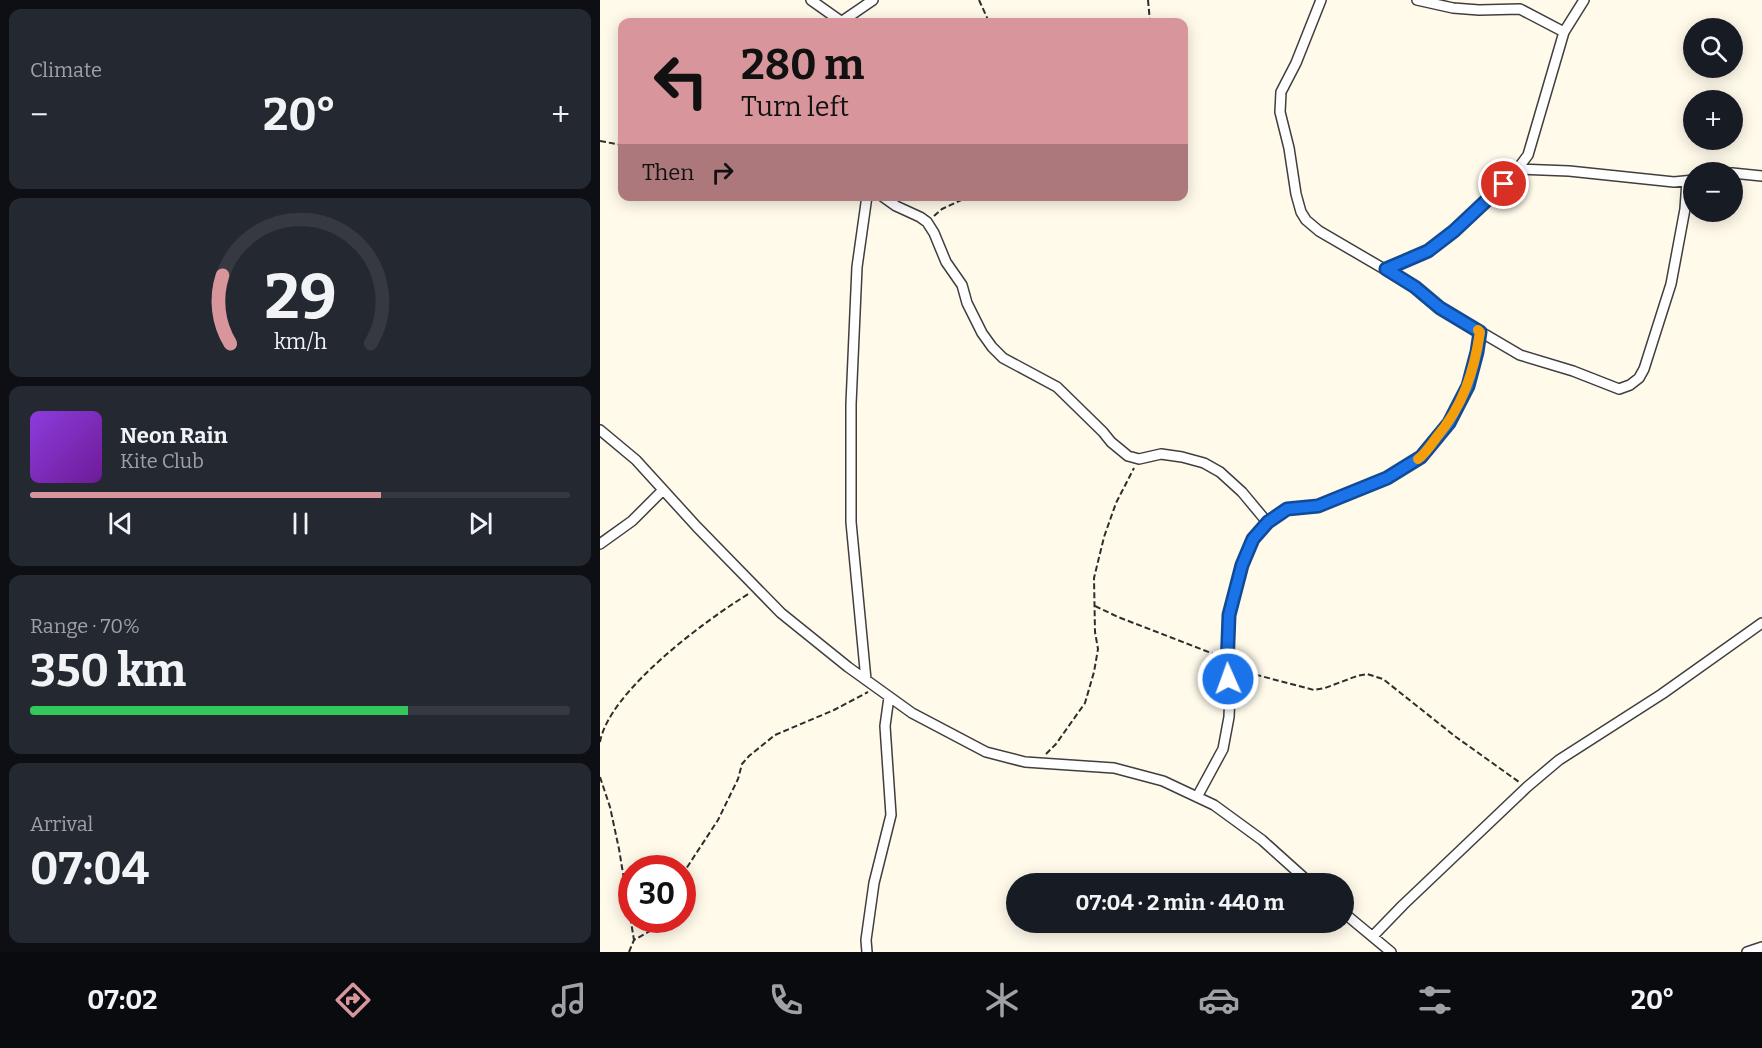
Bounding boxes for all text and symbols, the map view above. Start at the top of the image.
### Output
map controls [1683,18,1743,222]
button: search [1683,18,1743,78]
text: 280 m [741,40,864,90]
icon: left [642,42,720,120]
text: Climate [30,58,102,82]
text: 20° [263,88,336,142]
button: + [1683,90,1743,150]
text: Turn left [741,91,849,123]
text: − [30,95,48,135]
text: + [551,95,570,135]
icon: right [706,156,739,189]
pin [1478,158,1529,209]
text: Then [642,159,694,186]
button: − [1683,162,1743,222]
icon: arrive [1487,167,1520,200]
text: 29 [264,261,336,336]
text: km/h [273,330,327,356]
text: Neon Rain [120,422,228,449]
text: Kite Club [120,449,204,473]
icon: previous [104,507,137,540]
icon: pause [284,507,317,540]
icon: next [464,507,497,540]
text: Range · 70% [30,614,140,638]
text: 350 km [30,644,186,698]
position arrow [1196,647,1260,711]
text: Arrival [30,812,93,836]
text: 07:04 [30,842,149,896]
speed limit sign: 30 [618,855,696,933]
text: 07:04 · 2 min · 440 m [1076,889,1284,916]
icon: directions [332,979,374,1021]
icon: music [548,979,590,1021]
icon: phone [765,979,807,1021]
icon: climate [981,979,1023,1021]
icon: car [1198,979,1240,1021]
icon: filters [1414,979,1456,1021]
text: 07:02 [87,984,158,1016]
text: 20° [1631,984,1675,1016]

